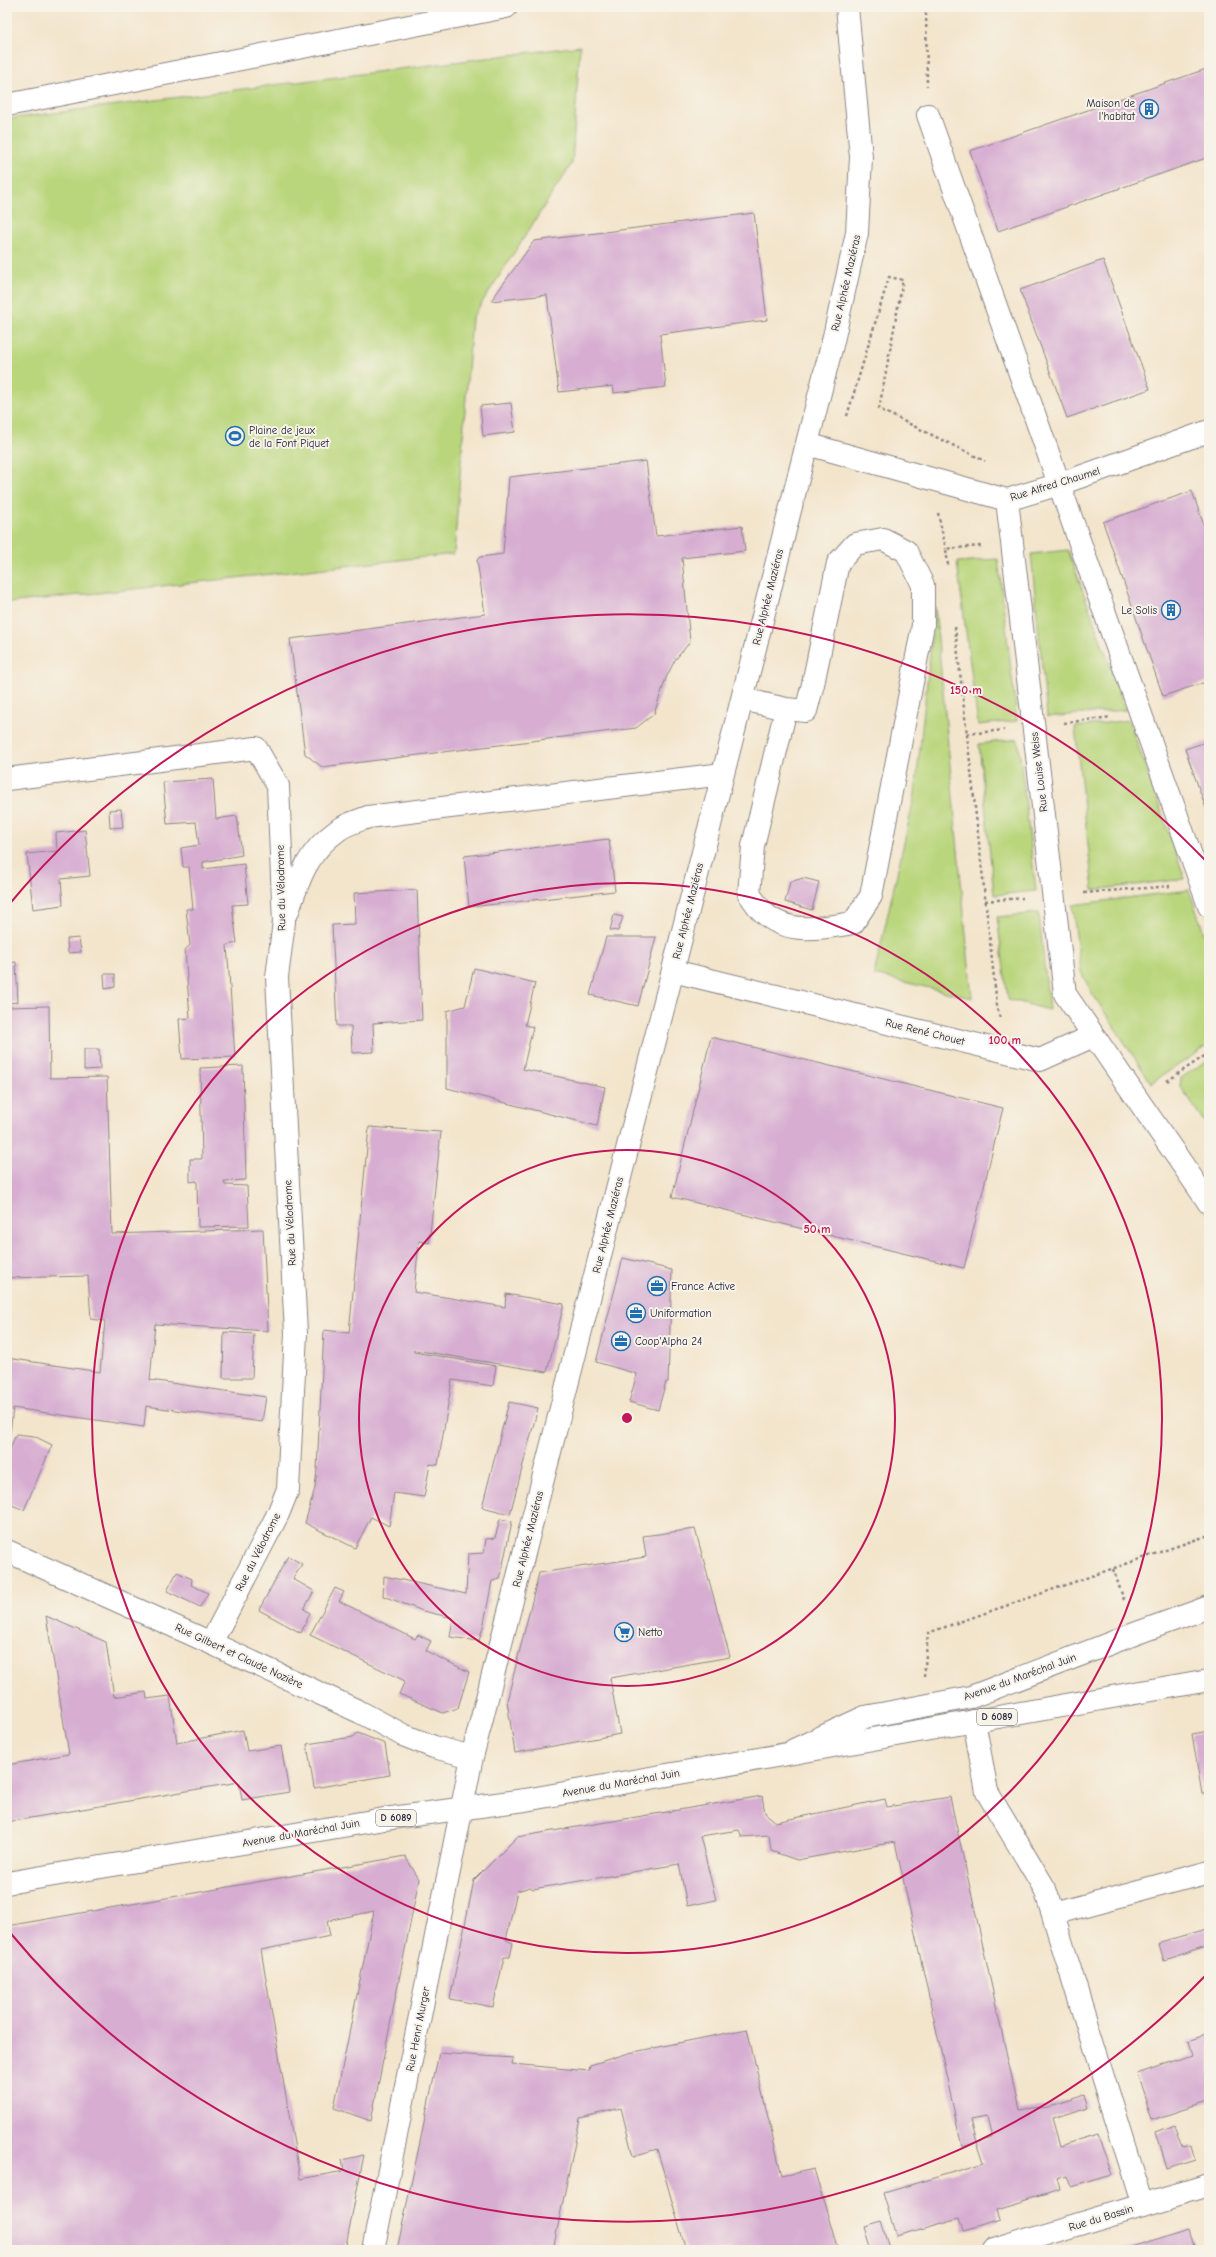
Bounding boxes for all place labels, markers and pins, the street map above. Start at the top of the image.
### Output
place label: Maison de l'habitat [1086,97,1136,123]
building icon: Maison de l'habitat [1138,98,1160,120]
place label: Plaine de jeux de la Font Piquet [249,424,330,450]
sports icon: Plaine de jeux de la Font Piquet [224,425,246,447]
building icon: Le Solis [1160,599,1182,621]
place label: Le Solis [1121,604,1157,617]
office icon: France Active [646,1275,668,1297]
place label: France Active [671,1280,735,1293]
office icon: Uniformation [625,1302,647,1324]
place label: Uniformation [650,1307,712,1320]
office icon: Coop'Alpha 24 [610,1330,632,1352]
place label: Coop'Alpha 24 [635,1335,702,1348]
centre of rings [620,1411,634,1425]
supermarket icon: Netto [613,1621,635,1643]
place label: Netto [638,1626,663,1639]

